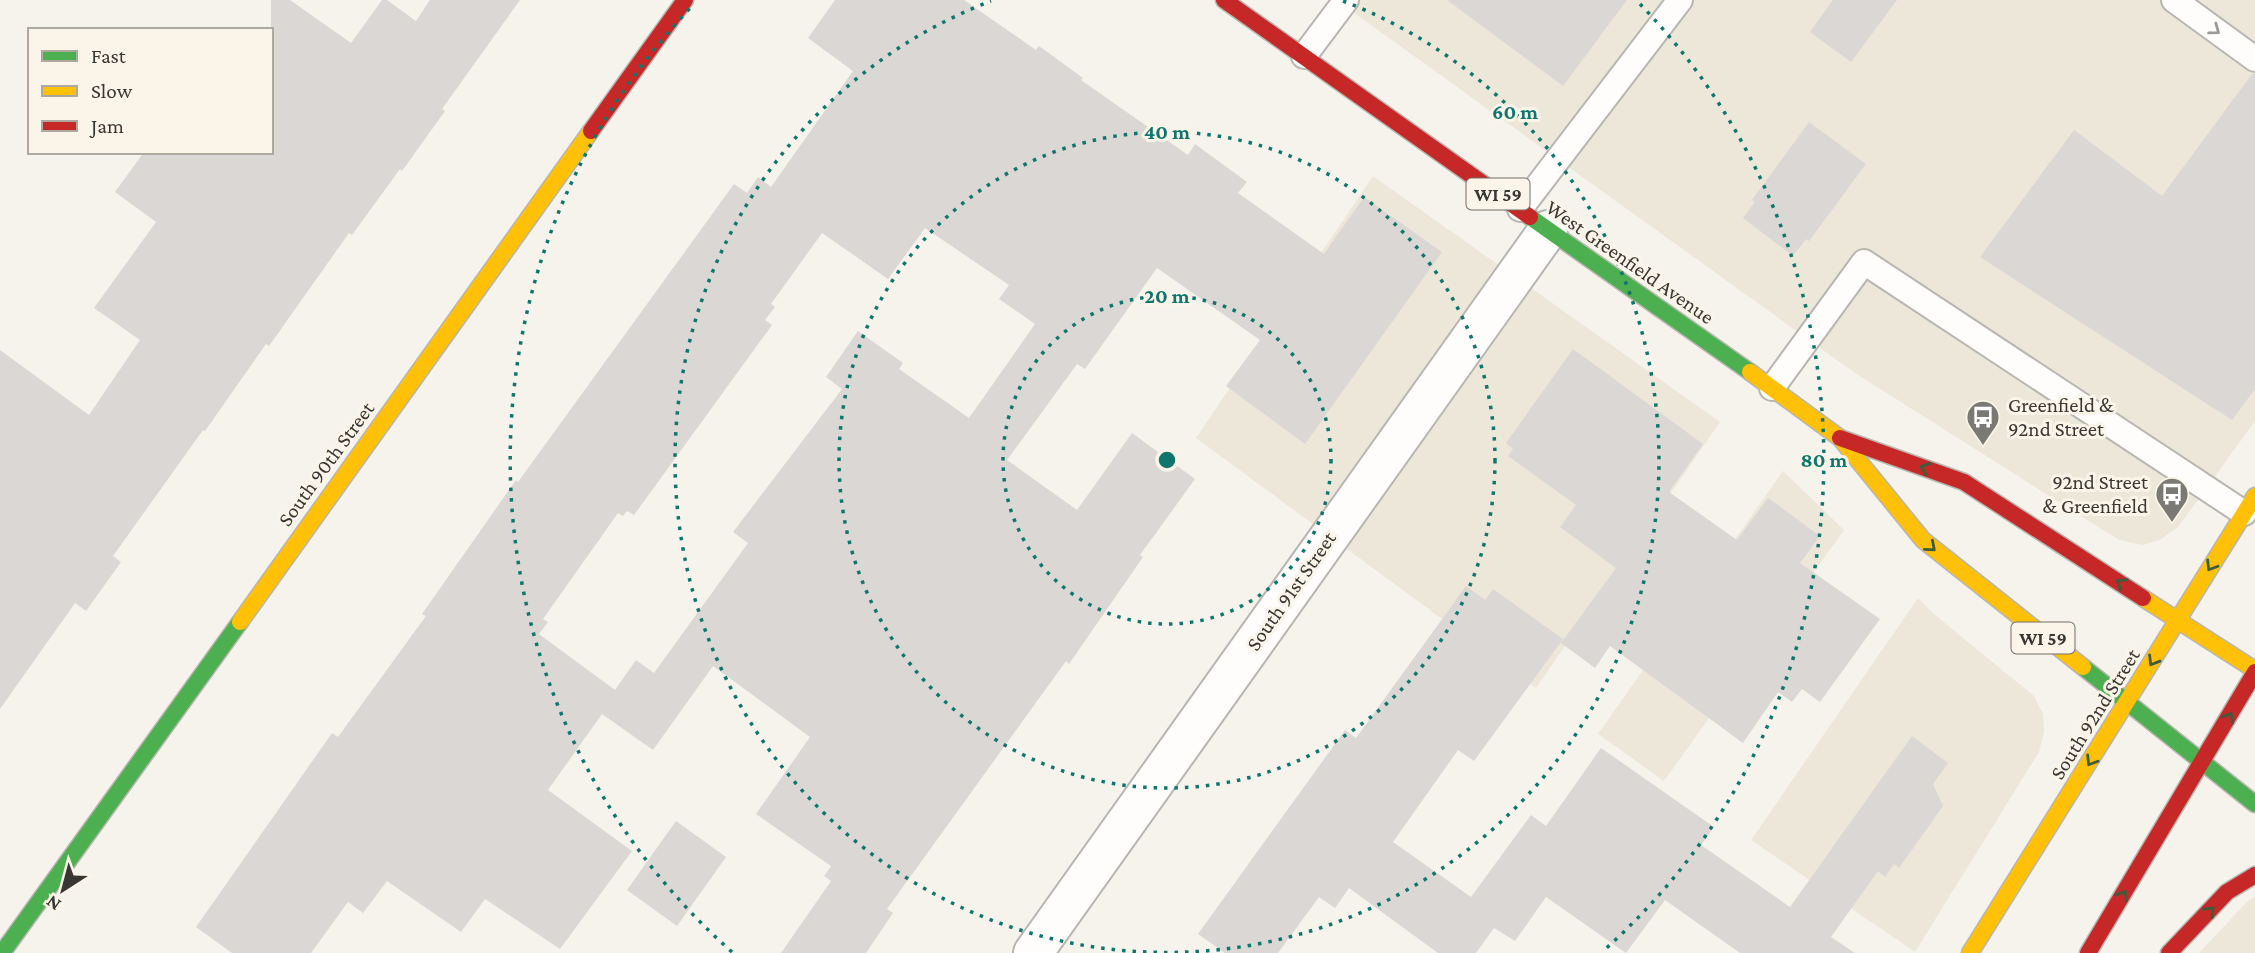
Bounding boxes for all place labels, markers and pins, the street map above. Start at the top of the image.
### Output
place label: Greenfield & 92nd Street [2008,393,2114,441]
bus stop icon: Greenfield & 92nd Street [1964,398,2002,447]
centre of rings [1155,448,1179,472]
place label: 92nd Street & Greenfield [2042,470,2149,518]
bus stop icon: 92nd Street & Greenfield [2153,475,2191,524]

